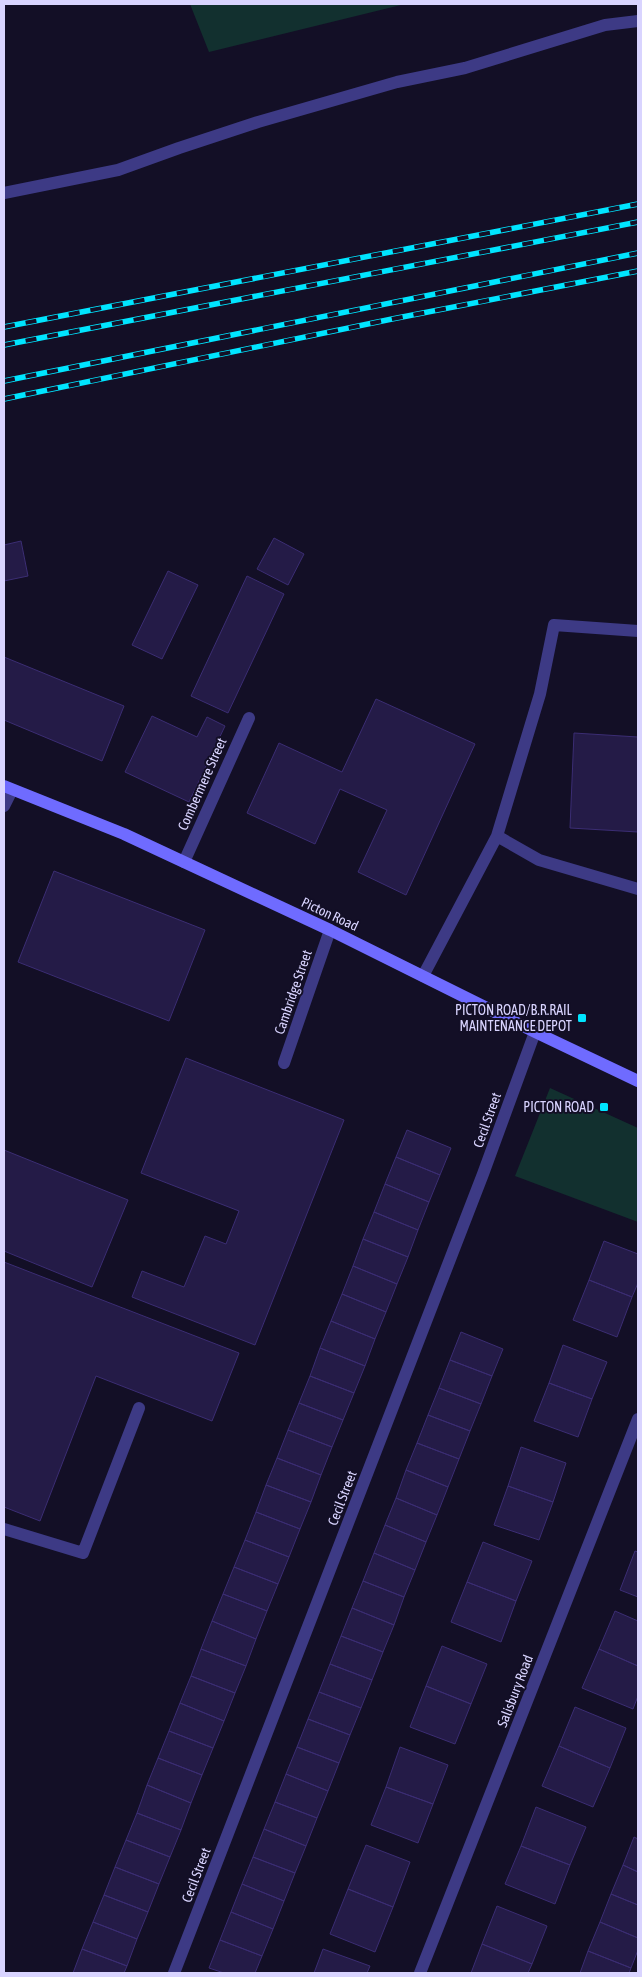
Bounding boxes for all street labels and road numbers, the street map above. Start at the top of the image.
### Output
street label: Combermere Street [174,735,230,833]
street label: Picton Road [299,894,361,934]
street label: Cambridge Street [271,948,315,1036]
street label: Cecil Street [470,1090,504,1150]
street label: Cecil Street [324,1468,360,1528]
street label: Salisbury Road [494,1653,536,1729]
street label: Cecil Street [178,1845,214,1905]

